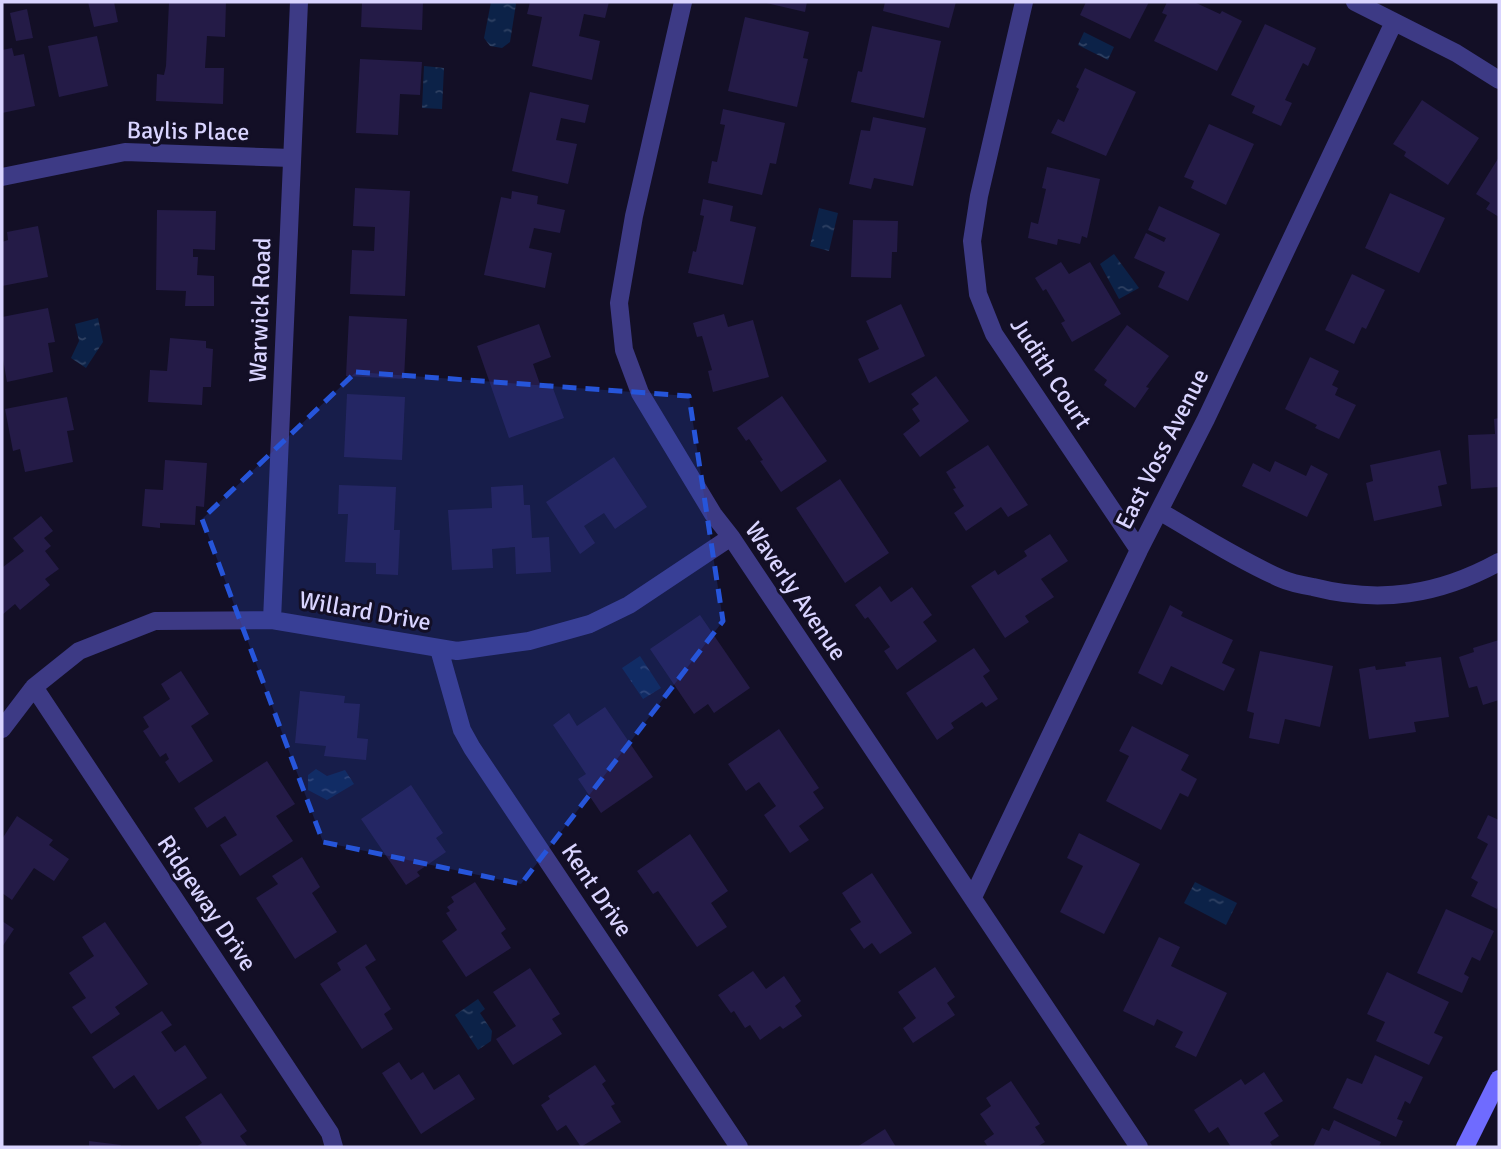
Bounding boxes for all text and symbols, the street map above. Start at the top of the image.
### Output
street label: Baylis Place [126,115,250,147]
street label: Warwick Road [242,237,278,383]
street label: Judith Court [1004,311,1098,435]
street label: East Voss Avenue [1109,364,1215,534]
street label: Waverly Avenue [739,516,853,666]
street label: Willard Drive [297,585,433,637]
street label: Ridgeway Drive [151,829,263,977]
street label: Kent Drive [555,838,639,942]

